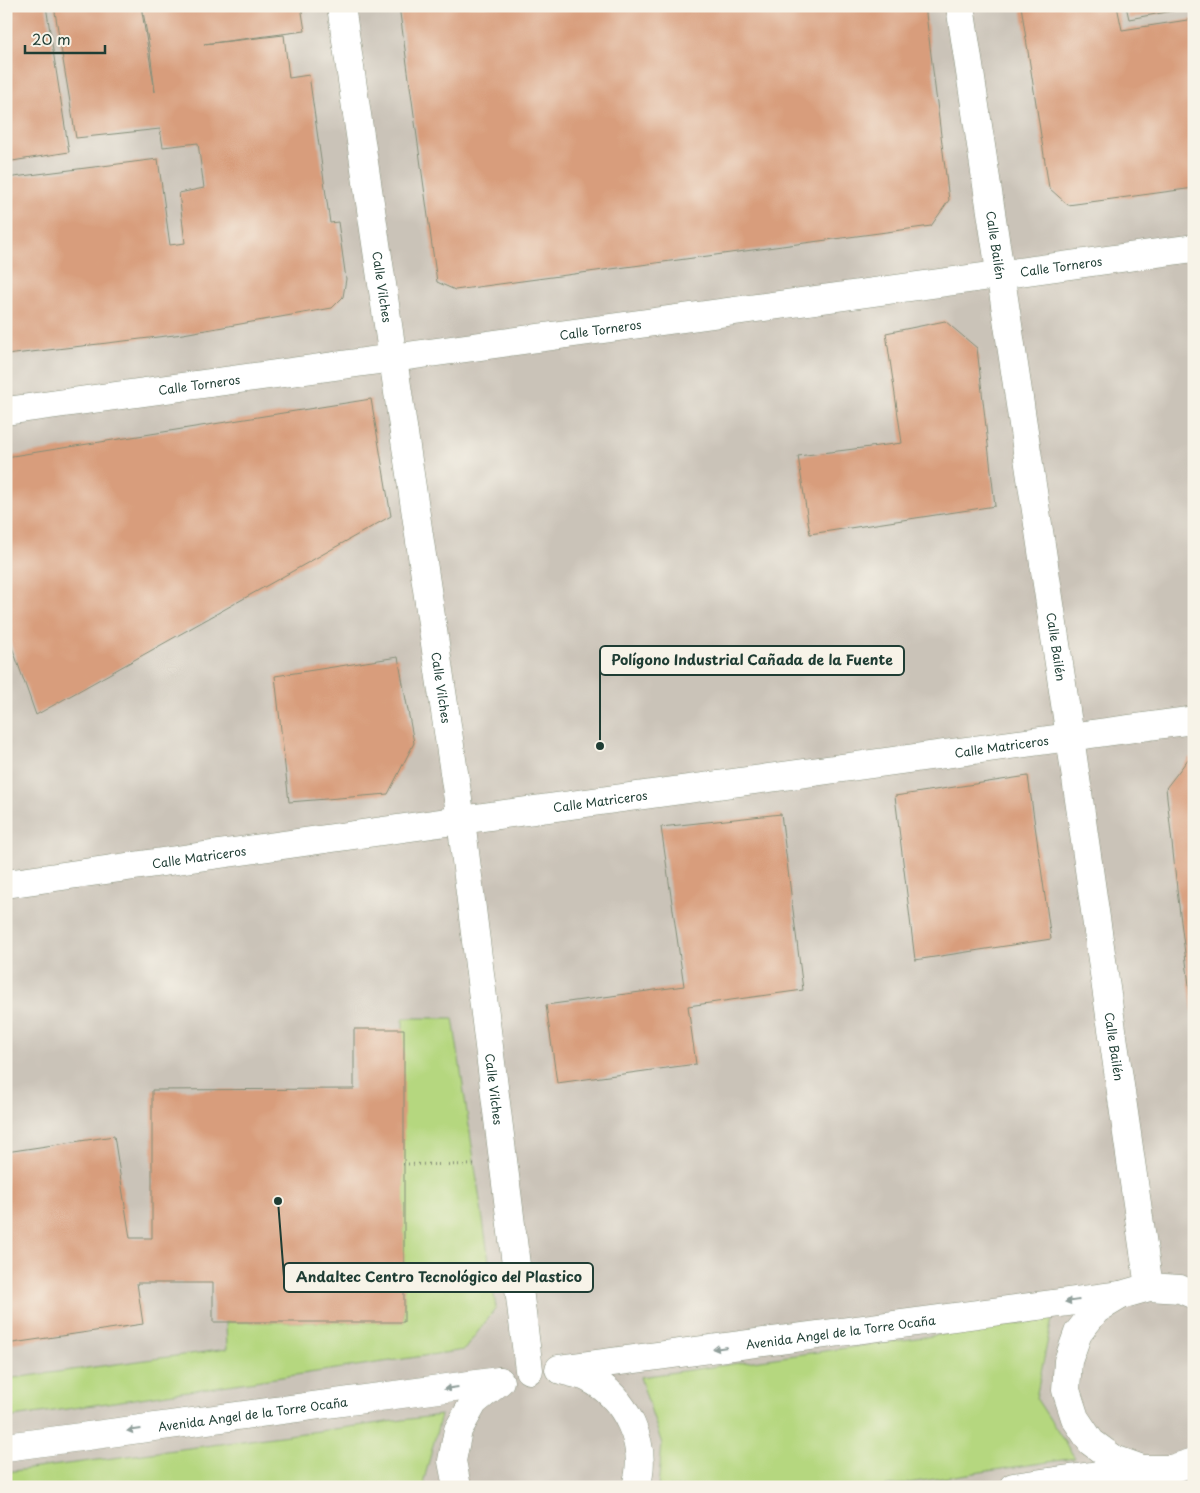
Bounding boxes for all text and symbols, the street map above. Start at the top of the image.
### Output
scale bar [25,22,105,54]
text: 20 m [32,27,71,50]
street label: Calle Bailén [982,210,1010,281]
street label: Calle Vilches [368,250,397,324]
street label: Calle Torneros [1019,252,1104,281]
street label: Calle Torneros [558,315,643,344]
street label: Calle Torneros [157,370,242,399]
street label: Calle Bailén [1042,611,1070,682]
callout: Polígono Industrial Cañada de la Fuente [600,646,904,675]
text: Polígono Industrial Cañada de la Fuente [611,649,893,670]
street label: Calle Vilches [427,651,456,725]
street label: Calle Matriceros [953,731,1050,762]
street label: Calle Matriceros [552,786,649,816]
street label: Calle Matriceros [151,841,248,872]
street label: Calle Bailén [1101,1011,1128,1082]
street label: Calle Vilches [481,1052,508,1126]
callout: Andaltec Centro Tecnológico del Plastico [284,1263,593,1292]
text: Andaltec Centro Tecnológico del Plastico [296,1266,582,1287]
one-way arrow [1064,1297,1080,1305]
street label: Avenida Angel de la Torre Ocaña [745,1310,937,1353]
one-way arrow [712,1344,728,1352]
one-way arrow [443,1384,459,1392]
street label: Avenida Angel de la Torre Ocaña [157,1392,349,1436]
one-way arrow [125,1426,141,1434]

